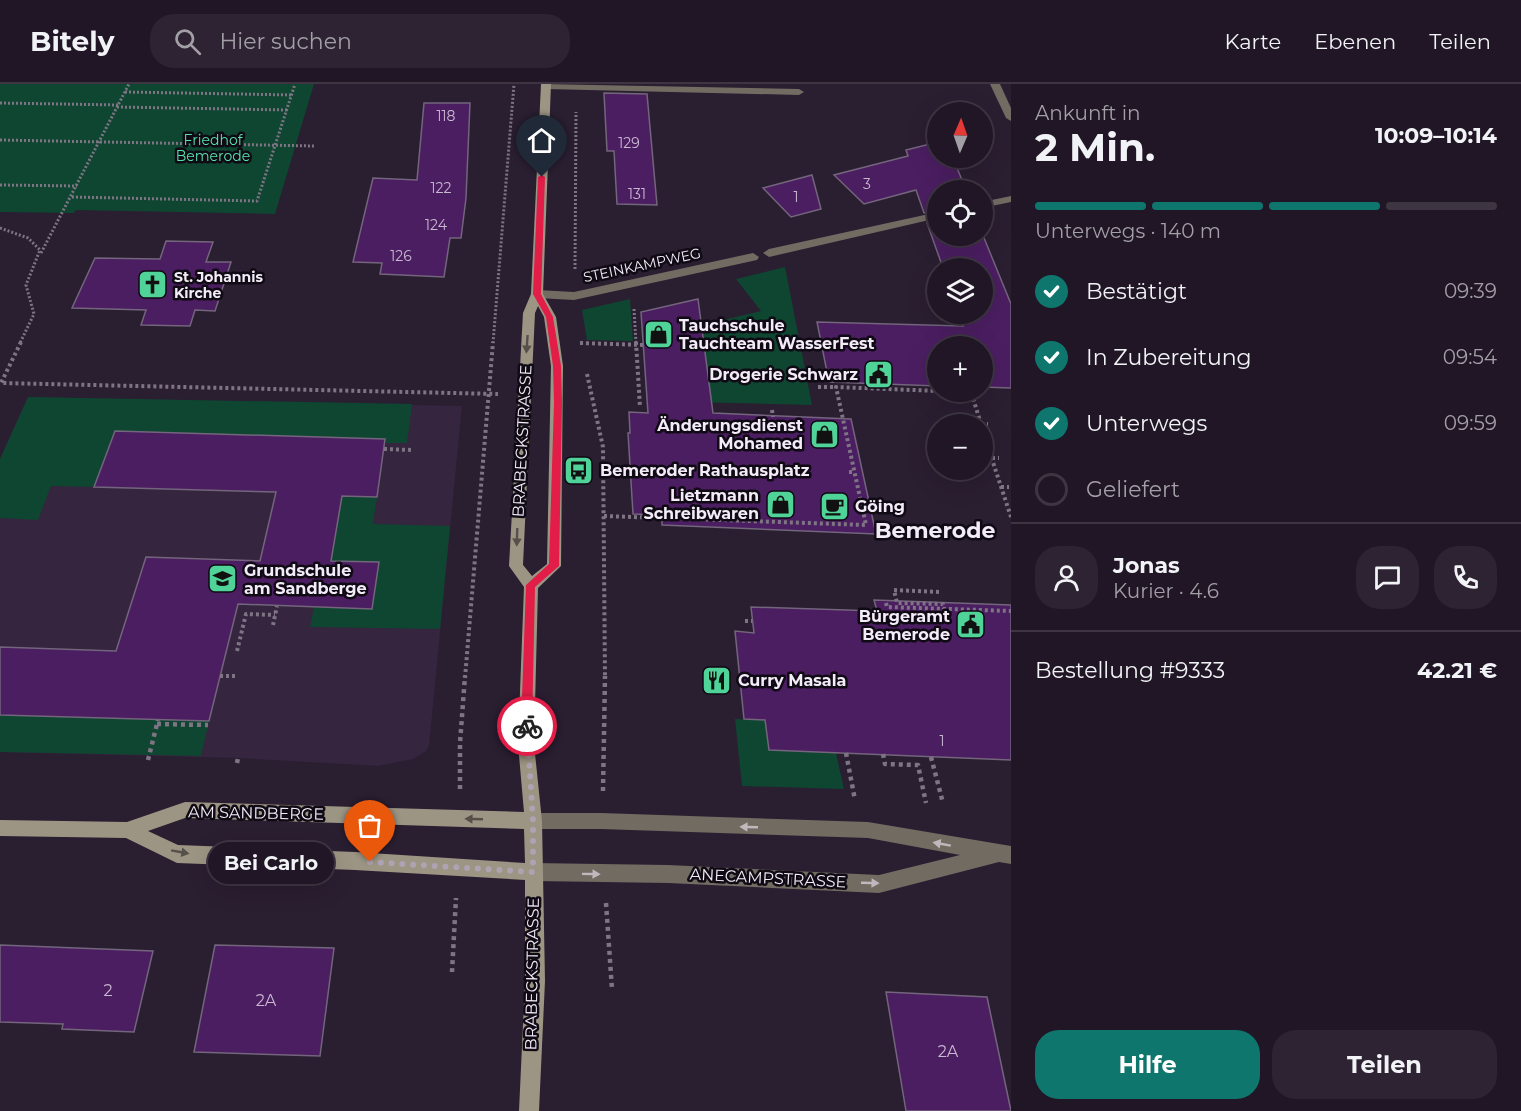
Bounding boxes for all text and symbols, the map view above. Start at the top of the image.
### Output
search box [150,14,570,68]
text: Bitely [30,24,114,58]
icon: search [171,25,204,58]
text: Hier suchen [219,28,352,55]
text: Karte [1225,29,1281,54]
text: Ebenen [1314,29,1396,54]
text: Teilen [1429,29,1491,54]
text: Ankunft in [1035,101,1141,125]
north arrow [927,102,993,168]
map controls [927,102,993,480]
house number: 118 [436,107,456,125]
pin [516,115,567,177]
text: 10:09–10:14 [1375,122,1497,149]
text: 2 Min. [1035,123,1155,171]
icon: home [525,124,558,157]
park label: Friedhof Bemerode [176,131,250,165]
house number: 129 [618,134,640,152]
house number: 3 [863,175,871,193]
house number: 122 [431,179,452,197]
button: locate [927,180,993,246]
house number: 131 [628,185,646,203]
house number: 1 [793,188,799,206]
house number: 124 [425,216,448,234]
text: Unterwegs · 140 m [1035,219,1221,243]
street label: STEINKAMPWEG [582,244,702,286]
house number: 126 [390,247,412,265]
button: layers [927,258,993,324]
place label: St. Johannis Kirche [174,268,263,302]
church icon: St. Johannis Kirche [137,269,169,301]
icon: check [1035,275,1068,308]
text: Bestätigt [1086,278,1187,305]
text: 09:39 [1444,279,1497,303]
place label: Tauchschule Tauchteam WasserFest [679,316,875,353]
shop icon: Tauchschule Tauchteam WasserFest [642,318,674,350]
one-way arrow [523,334,532,353]
button: + [927,336,993,402]
icon: check [1035,341,1068,374]
text: In Zubereitung [1086,344,1252,371]
text: 09:54 [1443,345,1497,369]
public building icon: Drogerie Schwarz [863,358,895,390]
street label: BRABECKSTRASSE [509,364,535,518]
place label: Drogerie Schwarz [709,365,858,384]
icon: check [1035,407,1068,440]
text: Unterwegs [1086,410,1207,437]
text: 09:59 [1444,411,1497,435]
button: − [927,414,993,480]
place label: Änderungsdienst Mohamed [656,416,803,453]
shop icon: Änderungsdienst Mohamed [808,418,840,450]
bus stop icon: Bemeroder Rathausplatz [563,454,595,486]
place label: Bemeroder Rathausplatz [600,461,810,480]
text: Geliefert [1086,476,1180,503]
place label: Lietzmann Schreibwaren [643,486,759,523]
shop icon: Lietzmann Schreibwaren [764,488,796,520]
cafe icon: Göing [818,490,850,522]
place label: Göing [855,497,905,516]
district label: Bemerode [875,517,995,544]
one-way arrow [512,528,522,547]
button: person [1035,546,1098,609]
button: chat [1356,546,1419,609]
button: phone [1434,546,1497,609]
text: Jonas [1113,552,1180,579]
place label: Grundschule am Sandberge [244,561,367,598]
school or university icon: Grundschule am Sandberge [207,563,239,595]
text: Kurier · 4.6 [1113,579,1219,603]
place label: Bürgeramt Bemerode [859,607,950,644]
public building icon: Bürgeramt Bemerode [955,609,987,641]
text: Bestellung #9333 [1035,657,1225,684]
text: 42.21 € [1417,657,1497,684]
restaurant icon: Curry Masala [701,664,733,696]
place label: Curry Masala [738,671,846,690]
courier [497,696,557,756]
icon: bike [511,710,544,743]
house number: 1 [939,732,945,750]
pin [344,800,395,862]
street label: AM SANDBERGE [188,802,324,824]
icon: bag [353,809,386,842]
one-way arrow [465,814,484,823]
one-way arrow [739,822,758,832]
one-way arrow [933,839,952,848]
callout: Bei Carlo [208,841,334,883]
one-way arrow [171,848,190,857]
text: Bei Carlo [224,851,318,875]
street label: ANECAMPSTRASSE [689,864,847,892]
one-way arrow [582,869,601,879]
one-way arrow [861,878,880,888]
street label: BRABECKSTRASSE [521,898,543,1050]
house number: 2 [103,981,113,1000]
house number: 2A [256,991,277,1010]
button: Hilfe [1035,1030,1260,1099]
button: Teilen [1272,1030,1497,1099]
house number: 2A [938,1042,959,1061]

